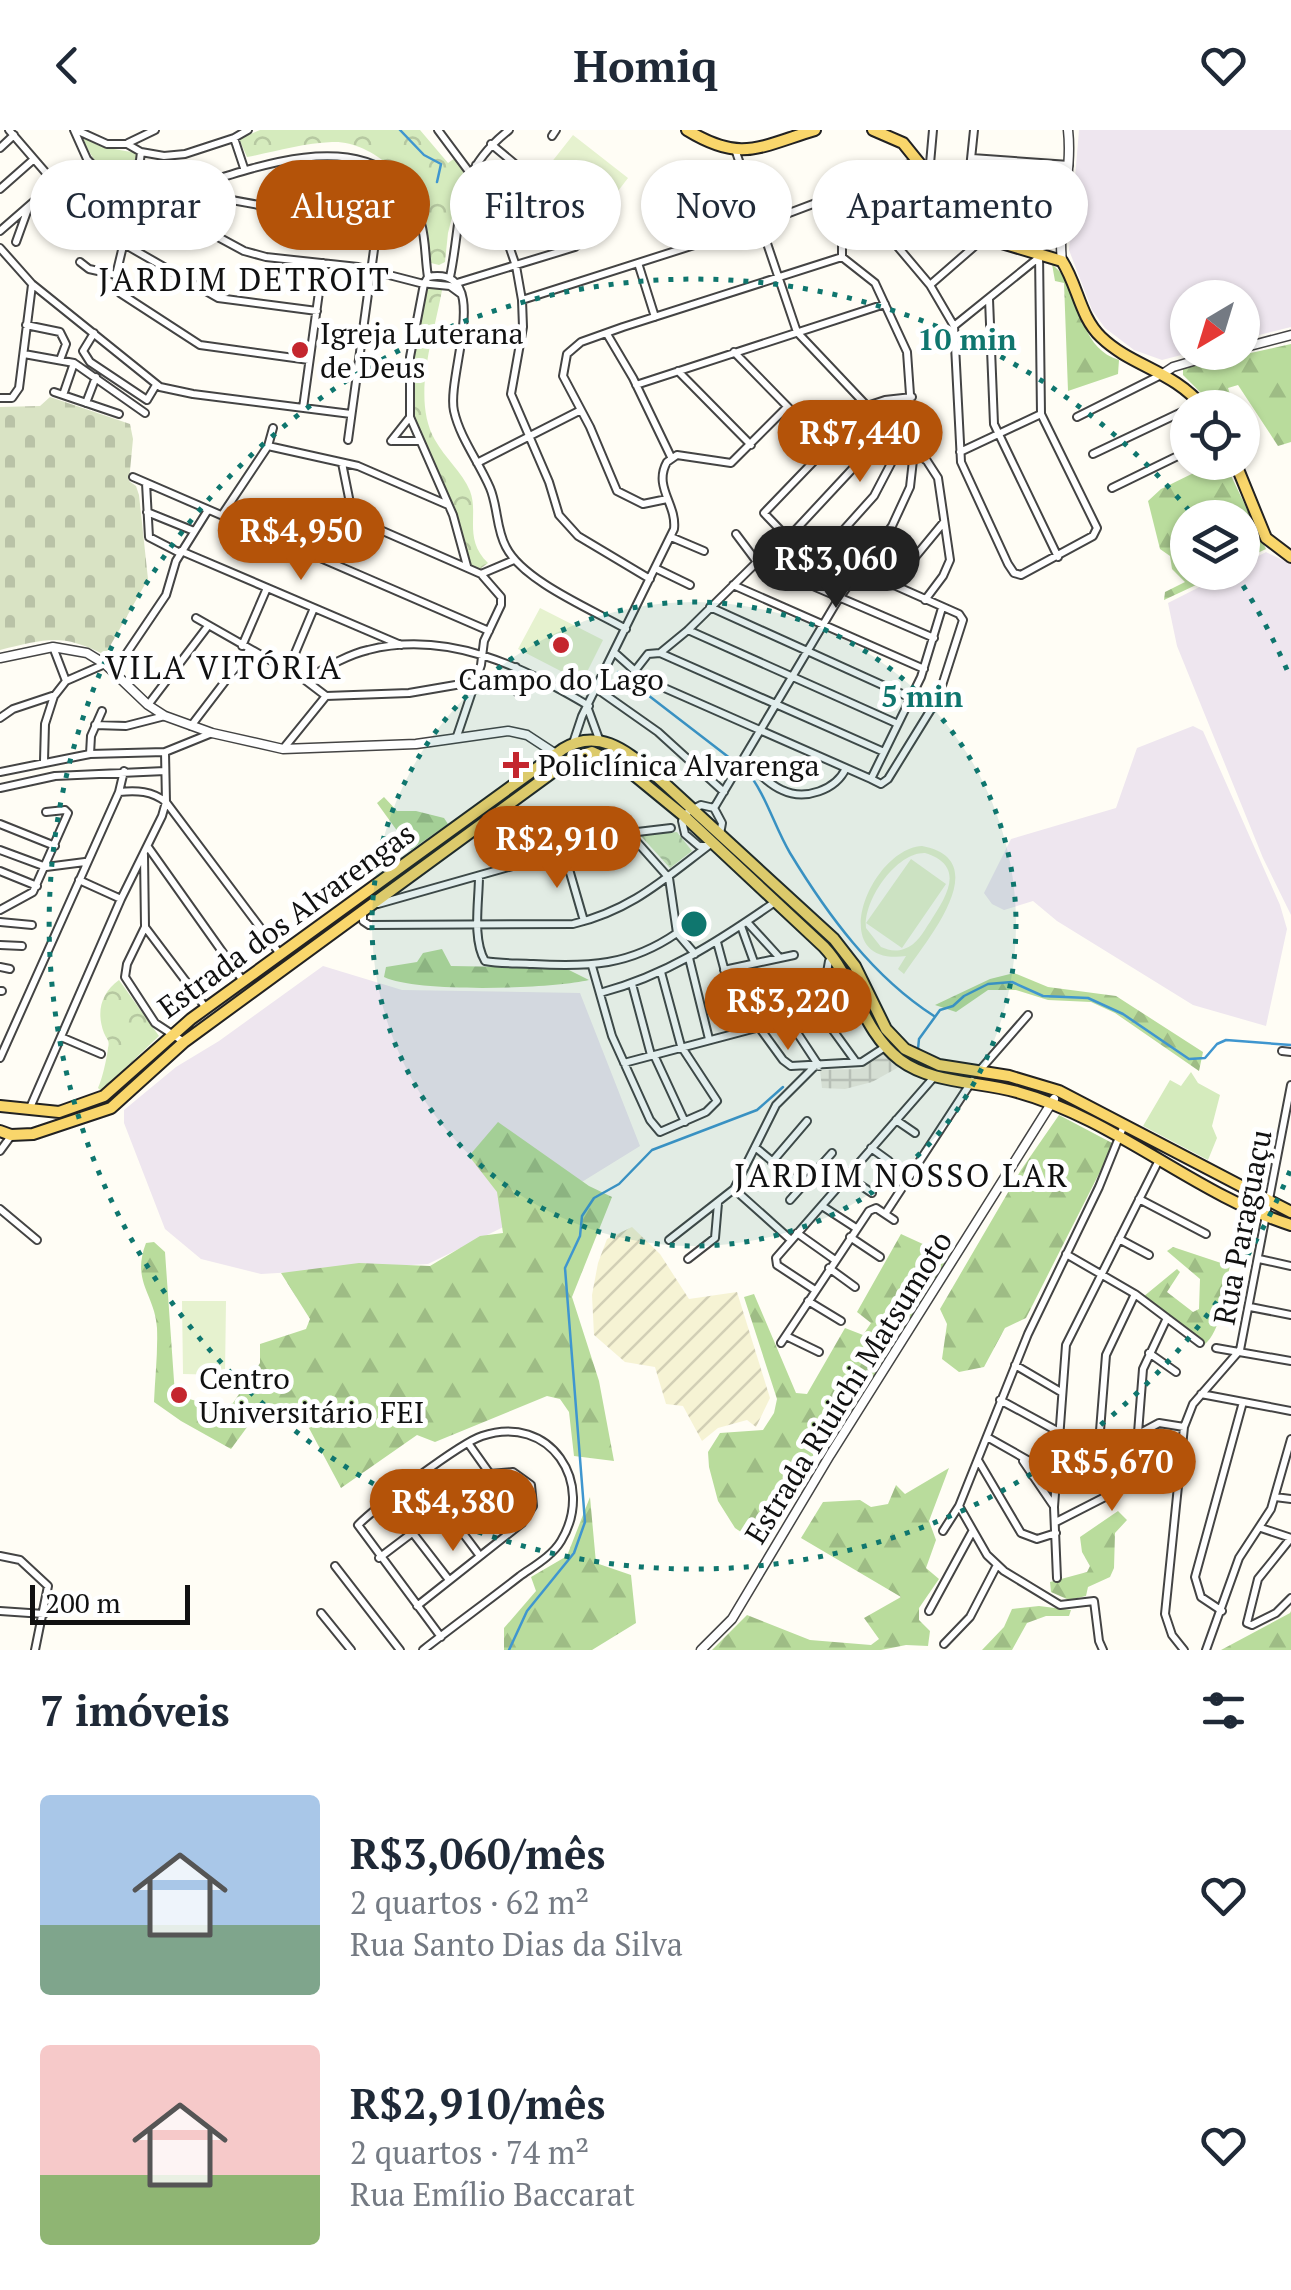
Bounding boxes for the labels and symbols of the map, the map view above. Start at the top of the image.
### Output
district label: JARDIM DETROIT [99,258,391,300]
north arrow [1170,280,1260,370]
place label: Igreja Luterana de Deus [320,313,524,387]
text: 10 min [918,319,1017,359]
marker: Igreja Luterana de Deus [289,339,311,361]
pin: R$7,440 [768,400,952,485]
pin: R$4,950 [209,498,393,583]
pin: R$3,060 [744,526,928,611]
marker: Campo do Lago [550,634,572,656]
district label: VILA VITÓRIA [105,646,343,688]
place label: Campo do Lago [458,659,664,699]
text: 5 min [881,676,963,716]
place label: Policlínica Alvarenga [538,745,820,785]
marker: Policlínica Alvarenga [503,752,529,778]
pin: R$2,910 [465,806,649,891]
street label: Estrada dos Alvarengas [149,813,423,1027]
centre of rings [676,906,712,942]
pin: R$3,220 [696,968,880,1053]
street label: Rua Paraguaçu [1203,1126,1281,1328]
district label: JARDIM NOSSO LAR [734,1154,1070,1196]
street label: Estrada Riuichi Matsumoto [735,1223,961,1551]
place label: Centro Universitário FEI [199,1358,424,1432]
marker: Centro Universitário FEI [168,1384,190,1406]
pin: R$5,670 [1020,1429,1204,1514]
pin: R$4,380 [361,1469,545,1554]
scale bar [30,1580,190,1624]

